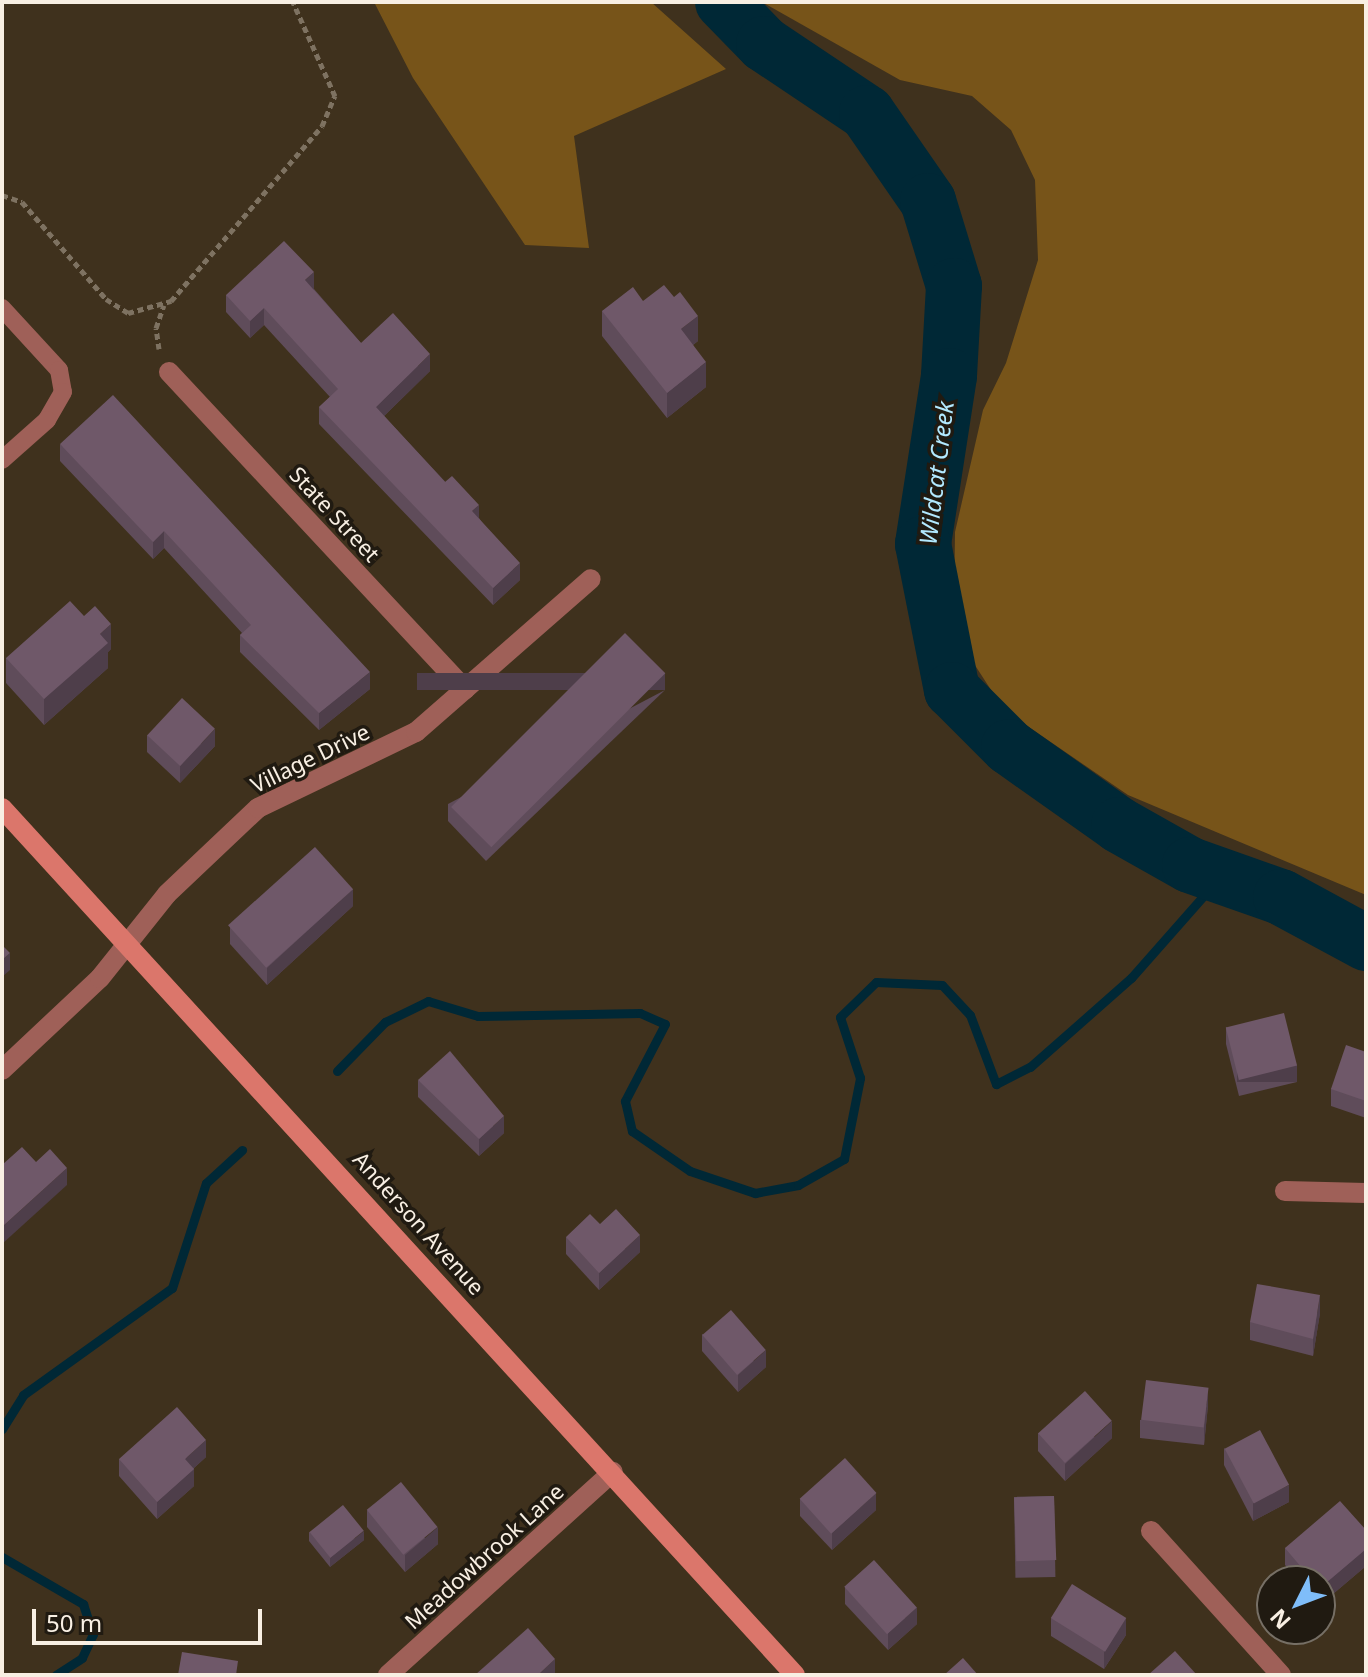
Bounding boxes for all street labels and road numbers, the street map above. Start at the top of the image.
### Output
street label: State Street [284,461,386,567]
street label: Village Drive [246,718,374,798]
street label: Anderson Avenue [348,1146,490,1300]
street label: Meadowbrook Lane [399,1478,569,1634]

